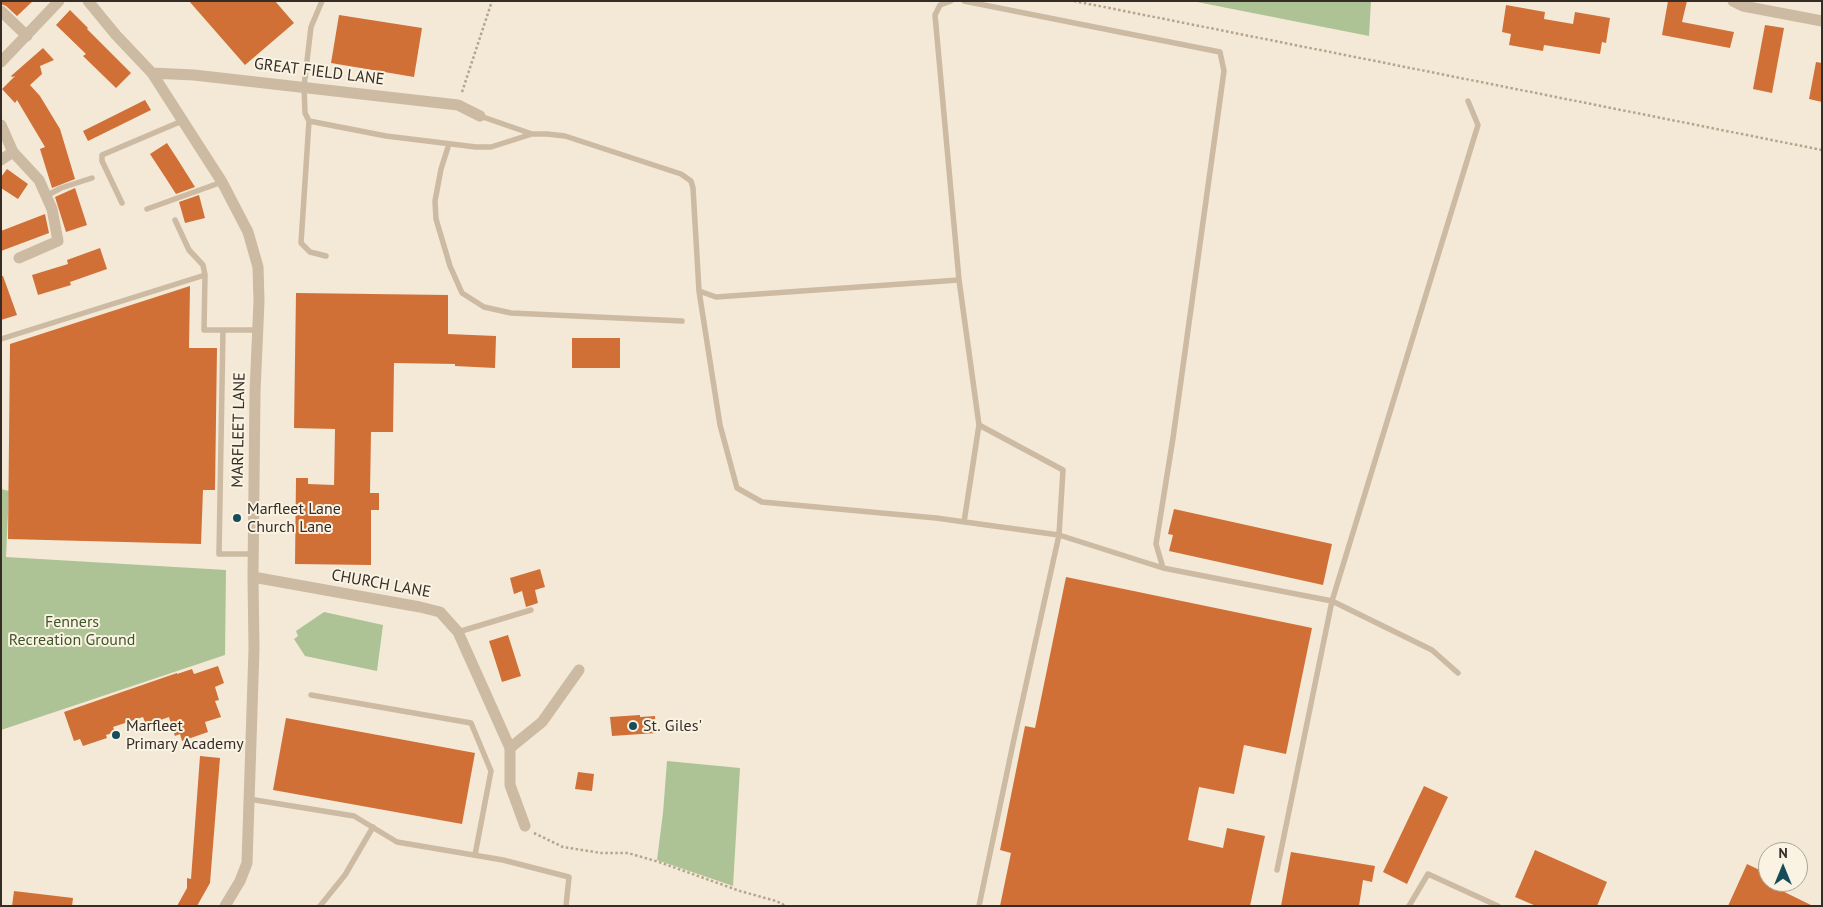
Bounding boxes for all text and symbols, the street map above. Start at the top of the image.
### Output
street label: GREAT FIELD LANE [253,54,385,90]
street label: MARFLEET LANE [228,372,250,488]
place label: Marfleet Lane Church Lane [247,499,341,537]
marker: Marfleet Lane Church Lane [231,512,243,524]
street label: CHURCH LANE [330,566,432,602]
park label: Fenners Recreation Ground [9,612,135,650]
place label: Marfleet Primary Academy [126,716,244,754]
place label: St. Giles' [643,716,702,736]
marker: St. Giles' [627,720,639,732]
marker: Marfleet Primary Academy [110,729,122,741]
north arrow [1758,842,1808,892]
text: N [1778,844,1788,862]

